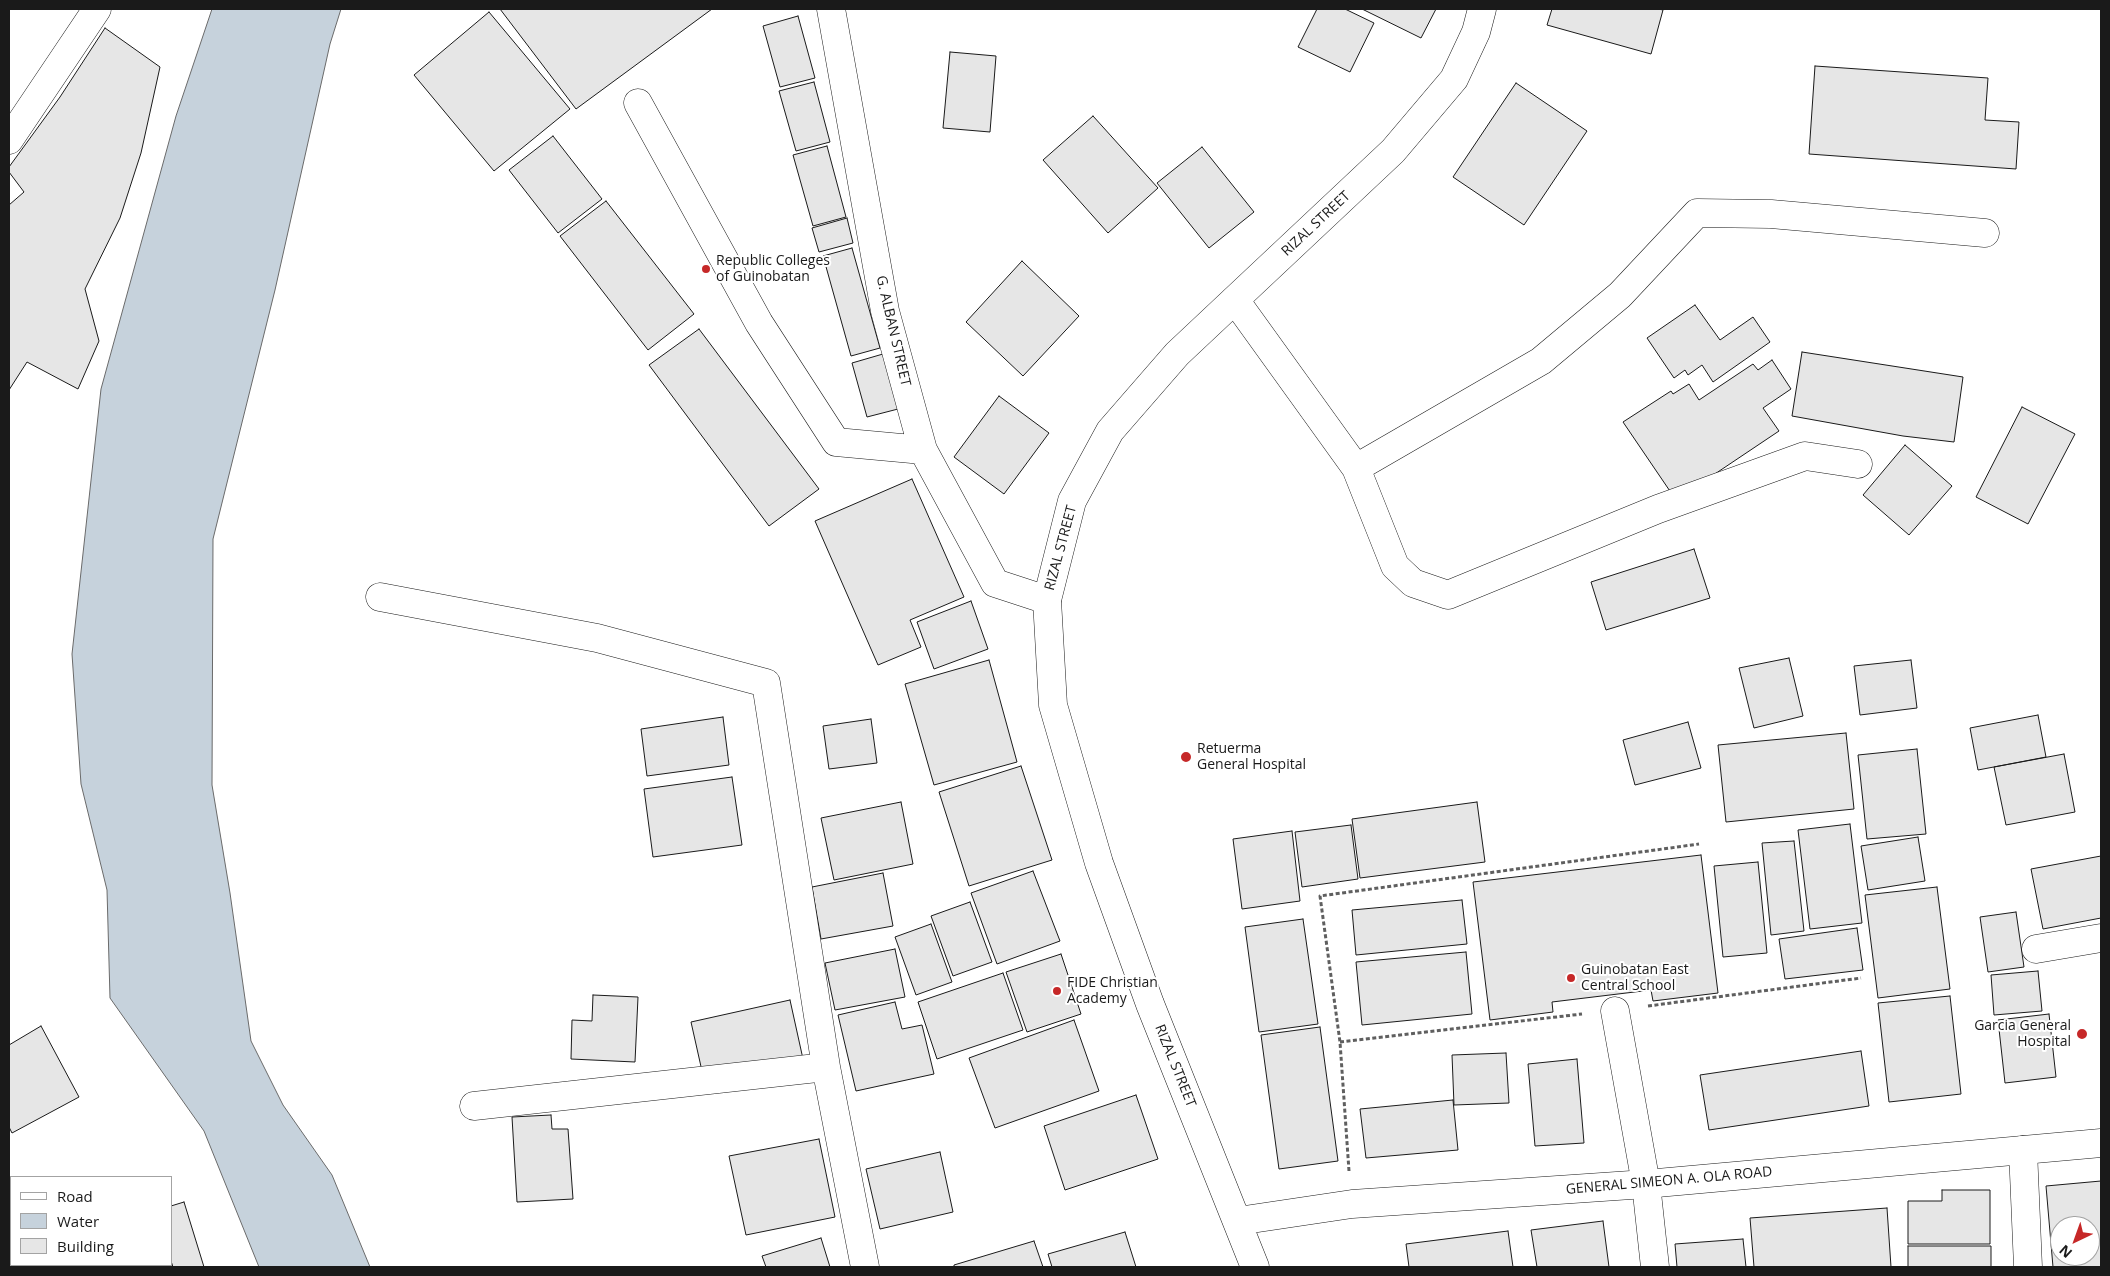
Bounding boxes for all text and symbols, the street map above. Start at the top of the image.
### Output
street label: RIZAL STREET [1278,188,1354,260]
place label: Republic Colleges of Guinobatan [716,253,830,286]
marker: Republic Colleges of Guinobatan [700,263,712,275]
street label: G. ALBAN STREET [872,274,914,388]
street label: RIZAL STREET [1042,503,1080,593]
place label: Retuerma General Hospital [1197,741,1306,774]
marker: Retuerma General Hospital [1179,750,1193,764]
place label: Guinobatan East Central School [1581,962,1689,994]
marker: Guinobatan East Central School [1565,972,1577,984]
place label: FIDE Christian Academy [1067,975,1158,1008]
marker: FIDE Christian Academy [1051,985,1063,997]
place label: Garcia General Hospital [1974,1018,2071,1050]
street label: RIZAL STREET [1151,1022,1199,1110]
marker: Garcia General Hospital [2075,1027,2089,1041]
street label: GENERAL SIMEON A. OLA ROAD [1565,1164,1773,1198]
legend [10,1176,172,1266]
text: Road [57,1186,93,1206]
text: Water [57,1211,99,1231]
north arrow [2050,1216,2100,1266]
text: Building [57,1236,114,1256]
text: N [2055,1241,2076,1263]

